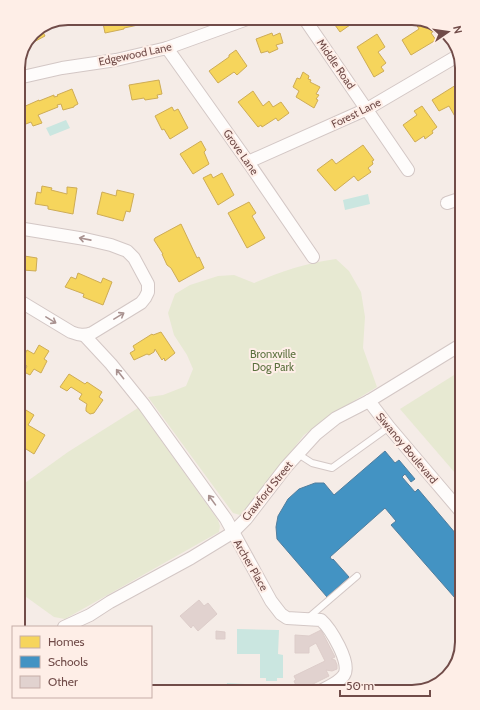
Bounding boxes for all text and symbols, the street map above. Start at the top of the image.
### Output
north arrow [428,12,468,52]
text: N [450,24,465,35]
street label: Middle Road [314,36,358,92]
street label: Edgewood Lane [97,39,173,69]
street label: Forest Lane [329,95,383,131]
street label: Grove Lane [220,126,262,178]
one-way arrow [79,235,92,243]
one-way arrow [113,312,125,320]
one-way arrow [45,316,57,324]
park label: Bronxville Dog Park [250,347,296,374]
one-way arrow [115,369,124,380]
street label: Siwanoy Boulevard [373,410,441,486]
street label: Crawford Street [239,458,296,524]
one-way arrow [208,495,216,506]
street label: Archer Place [231,537,272,594]
legend [12,626,152,698]
text: Homes [48,634,85,649]
text: Schools [48,654,88,669]
scale bar [340,672,430,698]
text: Other [48,674,78,689]
text: 50 m [346,678,374,693]

